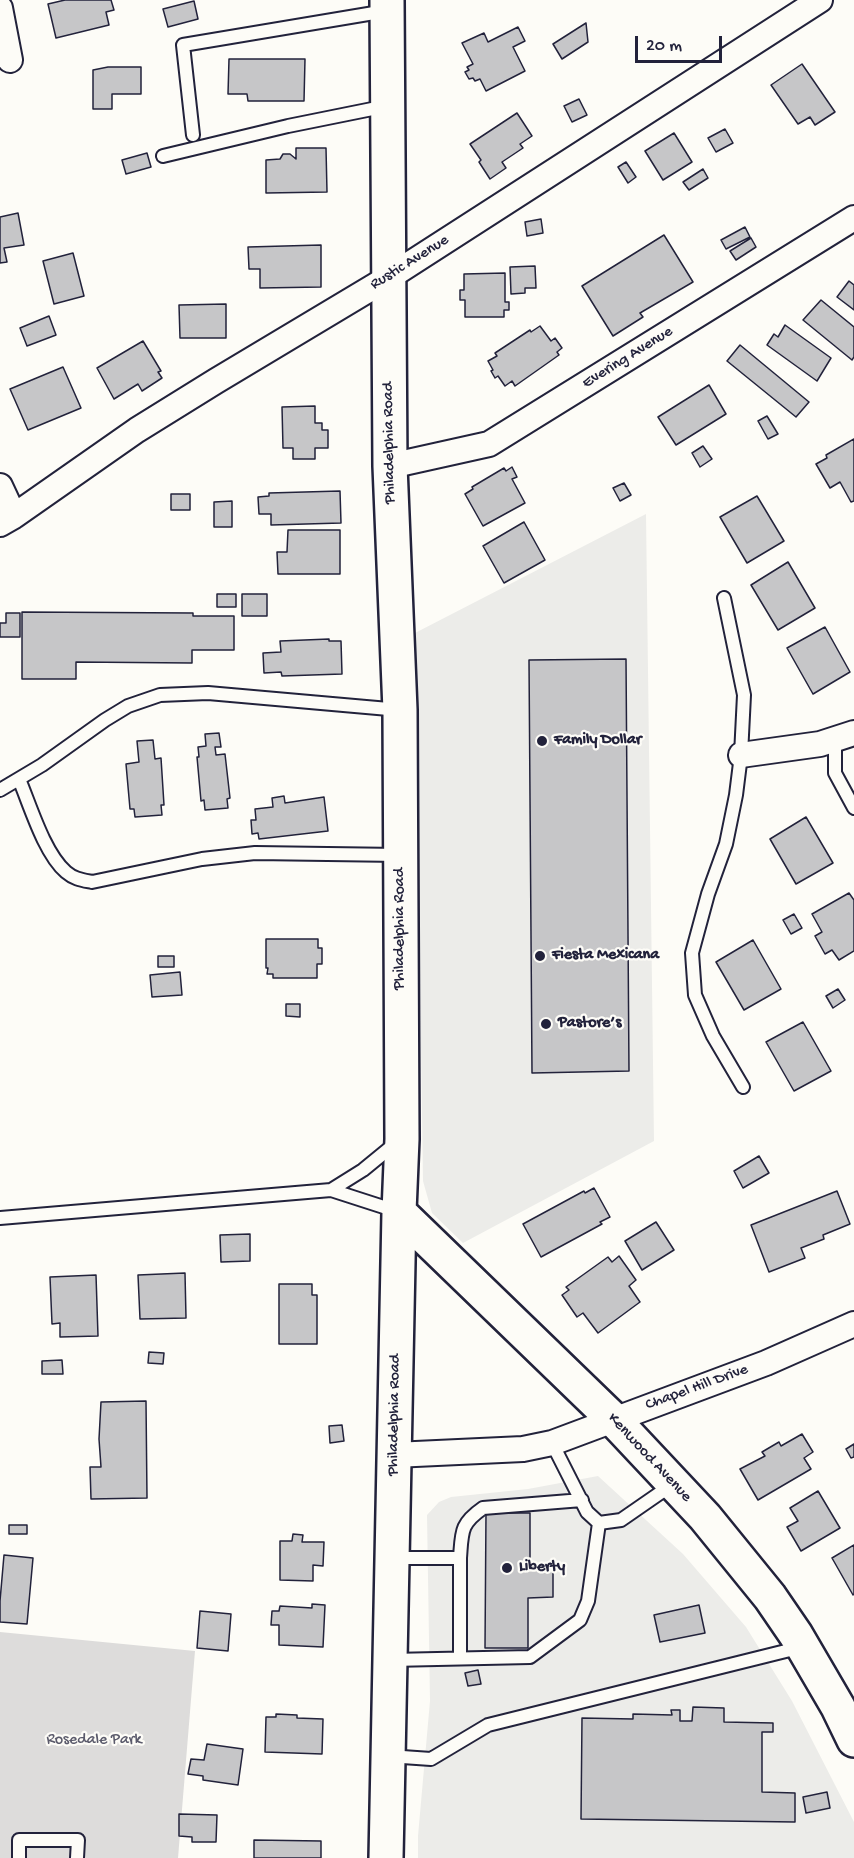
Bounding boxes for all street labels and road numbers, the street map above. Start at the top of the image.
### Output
street label: Rustic Avenue [367,231,453,295]
street label: Evering Avenue [579,323,677,393]
street label: Philadelphia Road [379,382,401,504]
street label: Philadelphia Road [391,868,411,990]
street label: Philadelphia Road [384,1354,406,1476]
street label: Chapel Hill Drive [643,1361,751,1415]
street label: Kenwood Avenue [603,1409,695,1507]

